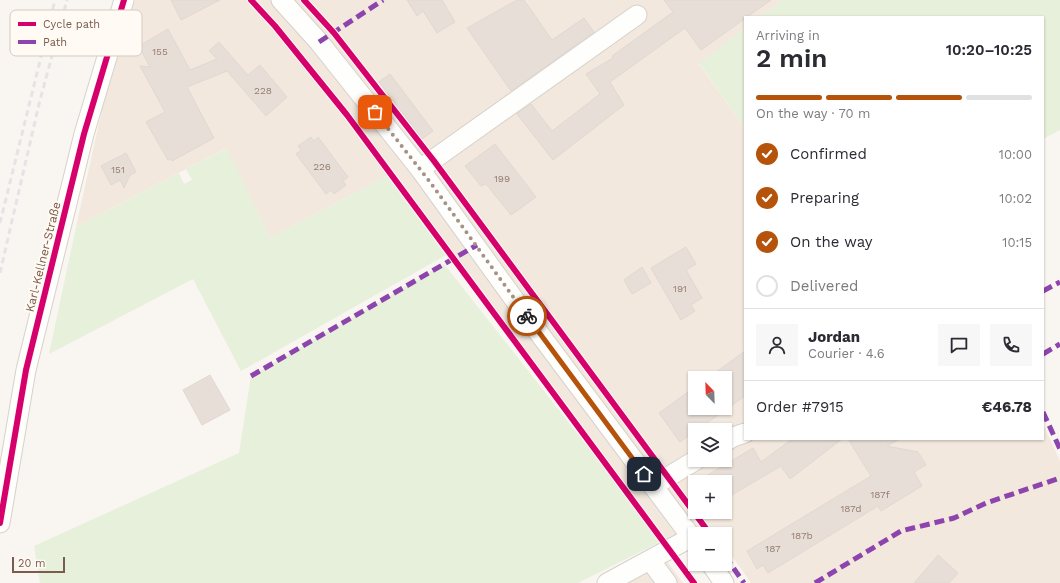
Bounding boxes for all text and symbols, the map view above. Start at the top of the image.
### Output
legend [10,10,142,56]
text: Cycle path [43,18,100,31]
text: Arriving in [756,28,820,43]
text: Path [43,36,67,49]
text: 10:20–10:25 [946,41,1032,59]
text: 2 min [756,43,827,73]
house number: 155 [152,46,168,57]
house number: 228 [254,85,272,96]
pin [358,95,392,129]
icon: bag [364,101,386,123]
text: On the way · 70 m [756,106,870,121]
icon: check [756,143,778,165]
text: Confirmed [790,145,867,163]
text: 10:00 [999,147,1032,162]
house number: 226 [313,161,331,172]
house number: 151 [111,164,125,175]
house number: 199 [494,173,510,184]
icon: check [756,187,778,209]
text: Preparing [790,189,859,207]
text: 10:02 [999,191,1032,206]
street label: Karl-Kellner-Straße [23,200,63,314]
icon: check [756,231,778,253]
text: On the way [790,233,872,251]
text: 10:15 [1002,235,1032,250]
text: Delivered [790,277,858,295]
house number: 191 [673,283,687,294]
courier [507,296,547,336]
icon: bike [516,305,538,327]
button: person [756,324,798,366]
button: chat [938,324,980,366]
button: phone [990,324,1032,366]
text: Jordan [808,328,860,346]
text: Courier · 4.6 [808,346,885,361]
north arrow [688,371,732,415]
map controls [688,371,732,571]
text: Order #7915 [756,398,844,416]
text: €46.78 [982,398,1032,416]
button: layers [688,423,732,467]
pin [627,457,661,491]
icon: home [633,463,655,485]
button: + [688,475,732,519]
house number: 187f [870,489,890,500]
house number: 187d [840,503,862,514]
button: − [688,527,732,571]
house number: 187b [791,530,813,541]
house number: 187 [765,543,781,554]
scale bar [12,555,65,574]
text: 20 m [18,557,46,570]

